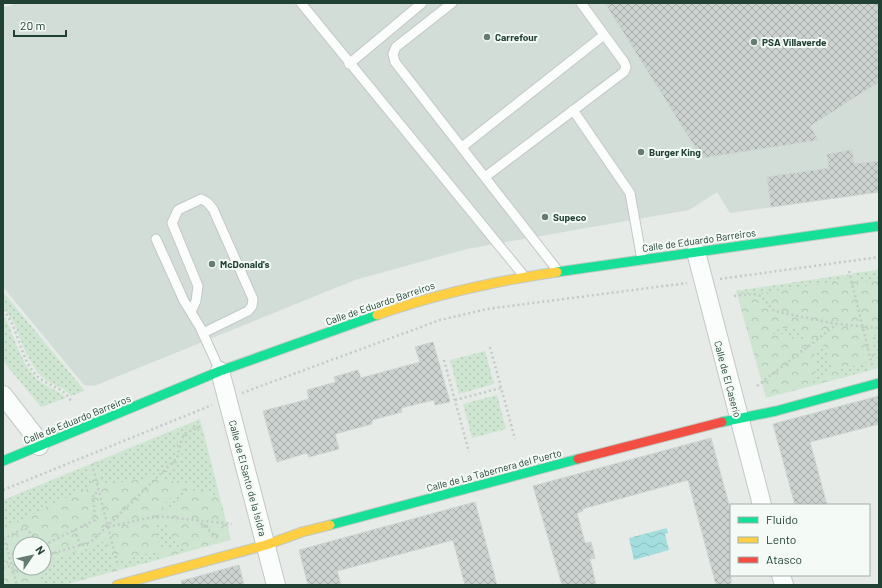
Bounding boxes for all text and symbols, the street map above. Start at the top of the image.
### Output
scale bar [14,12,66,38]
text: 20 m [20,18,46,32]
place label: Carrefour [495,31,538,43]
marker: Carrefour [482,32,492,42]
place label: PSA Villaverde [762,36,827,48]
marker: PSA Villaverde [749,37,759,47]
place label: Burger King [649,146,701,158]
marker: Burger King [636,147,646,157]
place label: Supeco [553,211,587,223]
marker: Supeco [540,212,550,222]
street label: Calle de Eduardo Barreiros [641,226,757,254]
place label: McDonald's [220,258,270,270]
marker: McDonald's [207,259,217,269]
street label: Calle de Eduardo Barreiros [324,279,436,327]
street label: Calle de El Caserío [712,339,744,419]
street label: Calle de Eduardo Barreiros [22,392,133,446]
street label: Calle de El Santo de la Isidra [227,419,269,537]
street label: Calle de La Tabernera del Puerto [425,446,563,494]
legend [730,504,870,576]
text: Fluido [766,512,798,526]
text: Lento [766,532,796,546]
north arrow [12,536,52,576]
text: N [33,543,48,557]
text: Atasco [766,552,802,566]

